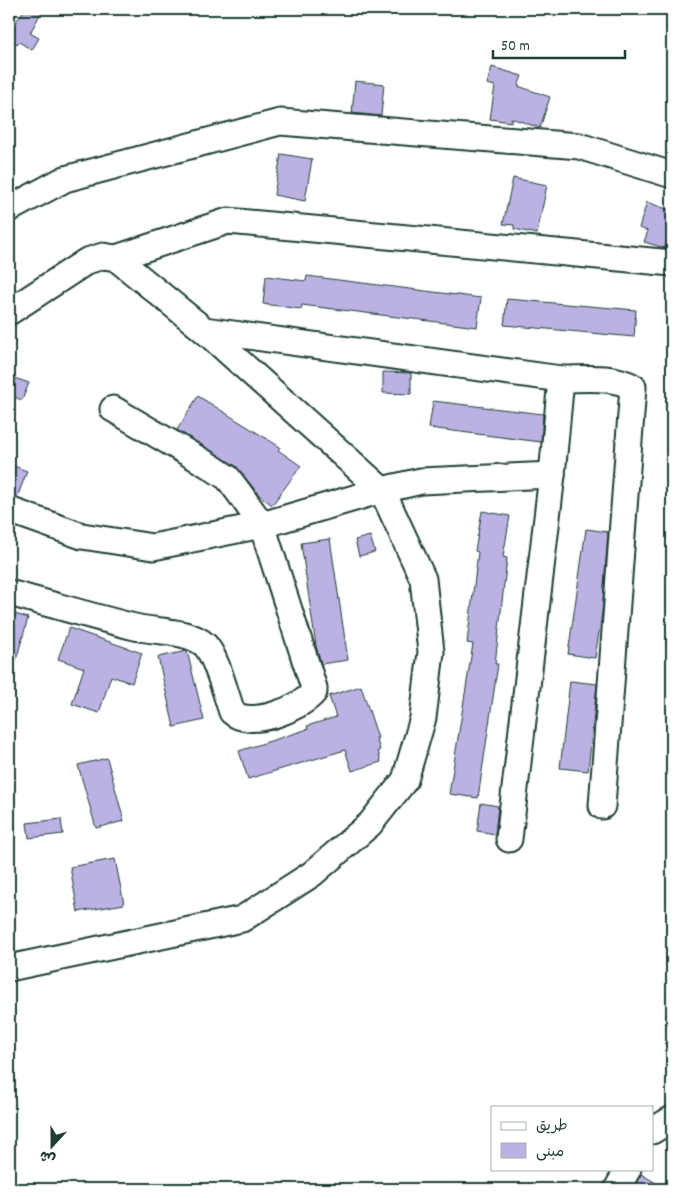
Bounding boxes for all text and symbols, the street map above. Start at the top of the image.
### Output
scale bar [493,28,626,60]
text: 50 m [501,36,530,58]
legend [491,1106,654,1170]
text: طريق [536,1116,568,1138]
north arrow [28,1120,78,1170]
text: مبنى [536,1142,564,1164]
text: ش [37,1144,59,1168]

